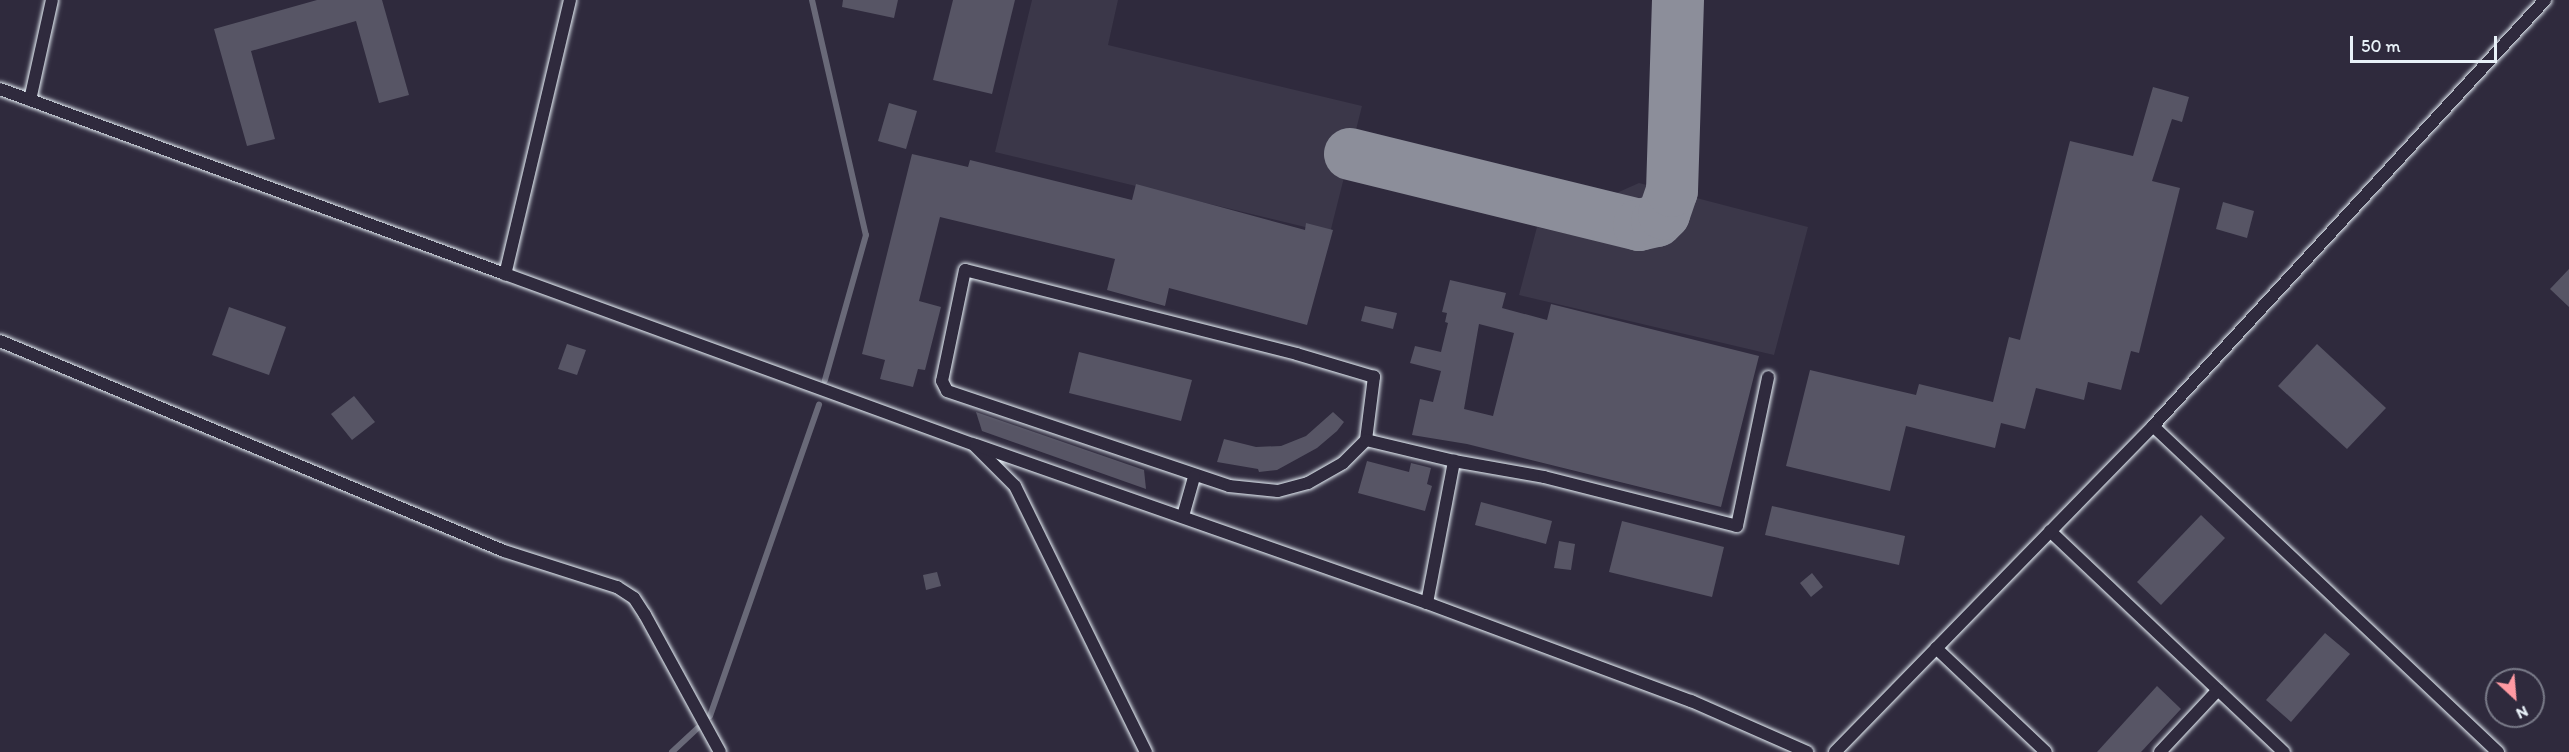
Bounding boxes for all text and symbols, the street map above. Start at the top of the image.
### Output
scale bar [2353,24,2500,62]
text: 50 m [2361,35,2401,57]
north arrow [2485,668,2545,728]
text: N [2513,702,2531,724]

